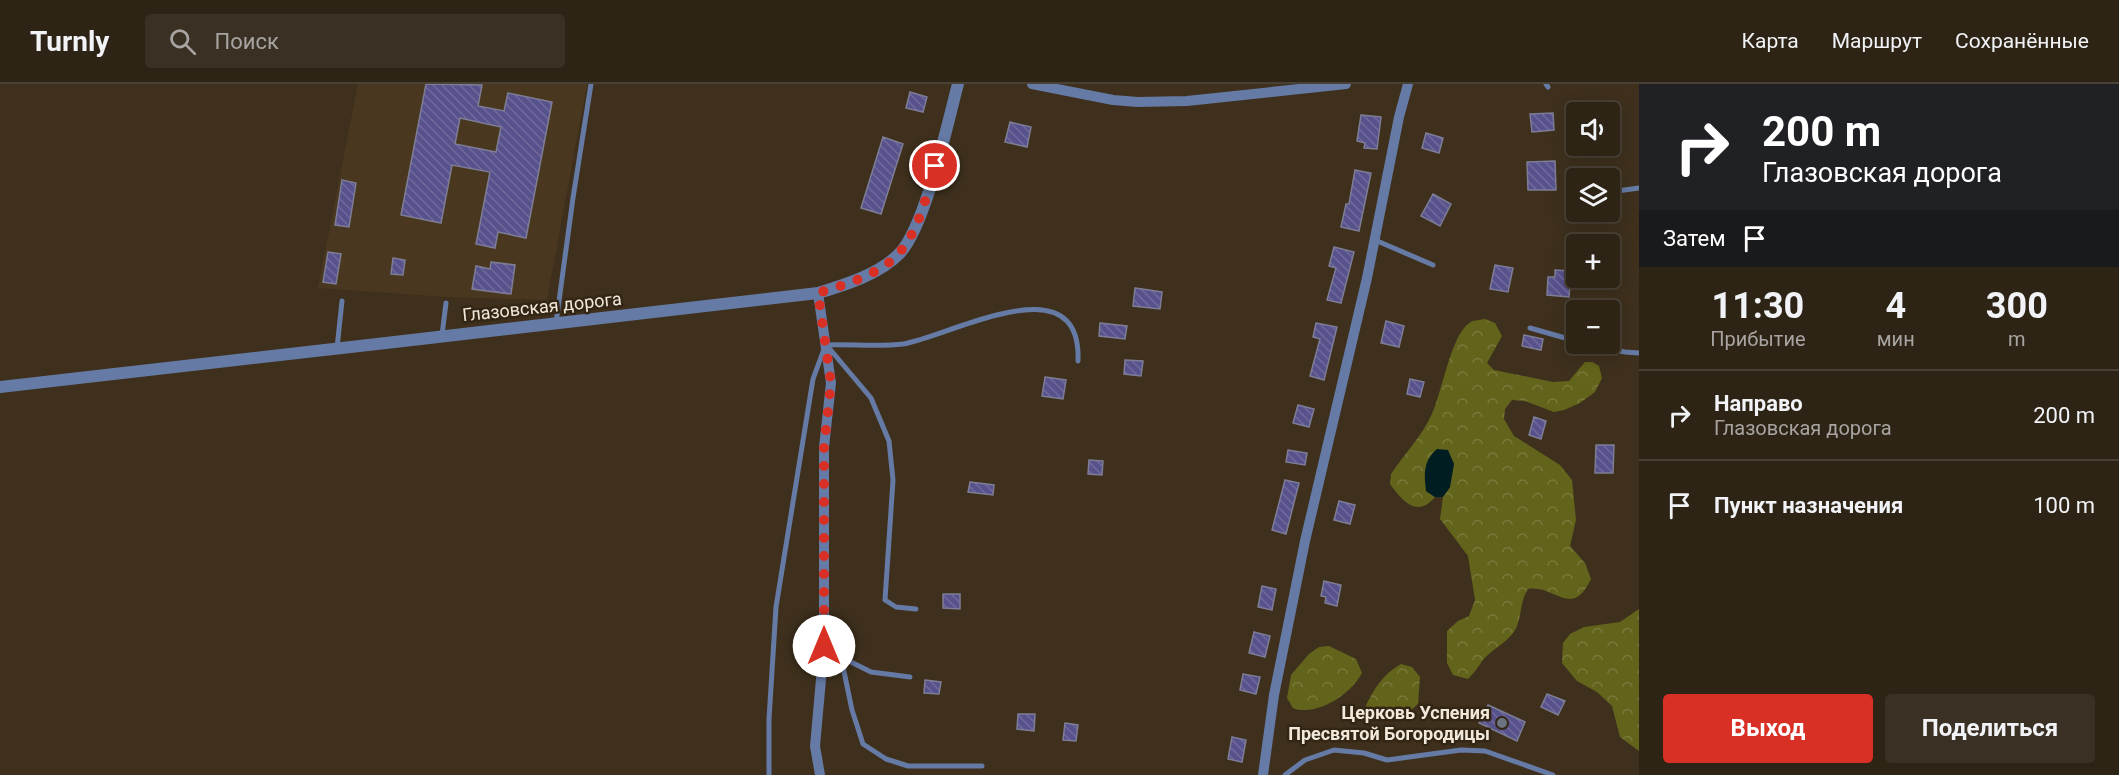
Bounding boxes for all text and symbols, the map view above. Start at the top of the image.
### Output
search box [145,14,565,68]
text: Turnly [30,25,109,58]
icon: search [166,25,199,58]
text: Поиск [214,29,279,54]
text: Карта [1742,29,1799,53]
text: Маршрут [1832,29,1922,53]
text: Сохранённые [1955,29,2089,53]
map controls [1566,102,1620,354]
button: sound [1566,102,1620,156]
text: 200 m [1762,107,1881,156]
icon: right [1663,108,1741,186]
pin [909,140,960,191]
icon: arrive [918,149,951,182]
text: Глазовская дорога [1762,157,2002,189]
button: layers [1566,168,1620,222]
icon: arrive [1738,222,1771,255]
text: Затем [1663,226,1726,251]
button: + [1566,234,1620,288]
text: 11:30 [1711,285,1804,327]
text: 4 [1885,285,1906,327]
text: 300 [1986,285,2048,327]
street label: Глазовская дорога [461,288,623,325]
button: − [1566,300,1620,354]
text: Прибытие [1710,327,1806,351]
text: мин [1877,327,1915,351]
text: m [2008,327,2026,351]
text: Направо [1714,391,1803,416]
icon: right [1663,399,1696,432]
text: 200 m [2033,403,2095,428]
text: Глазовская дорога [1714,416,1892,440]
icon: arrive [1663,489,1696,522]
text: Пункт назначения [1714,493,1903,518]
text: 100 m [2033,493,2095,518]
position arrow [792,614,856,678]
button: Выход [1663,694,1873,763]
button: Поделиться [1885,694,2095,763]
place label: Церковь Успения Пресвятой Богородицы [1288,702,1490,744]
marker: Церковь Успения Пресвятой Богородицы [1495,716,1509,730]

